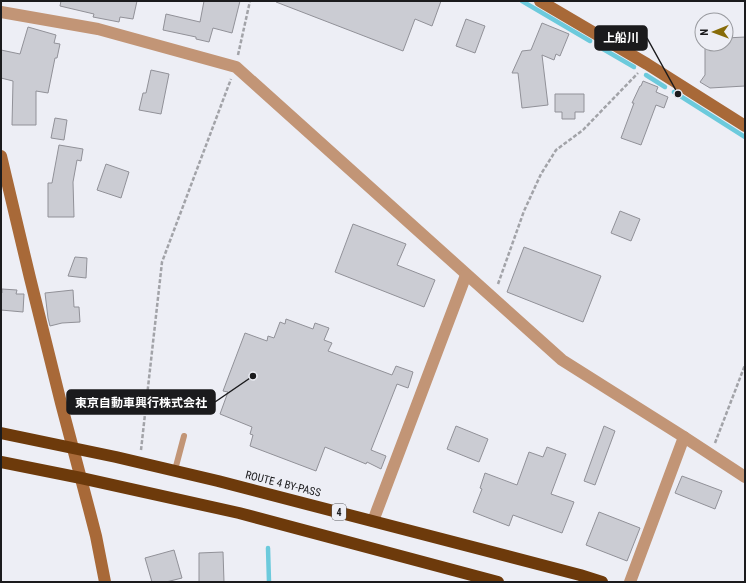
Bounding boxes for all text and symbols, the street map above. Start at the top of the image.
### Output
north arrow [694,12,734,52]
callout: 上船川 [595,26,647,50]
text: N [698,28,711,36]
text: 上船川 [603,31,639,45]
callout: 東京自動車興行株式会社 [67,390,215,414]
text: 東京自動車興行株式会社 [75,396,207,410]
street label: ROUTE 4 BY-PASS [244,468,322,500]
road number: 4 [332,504,346,520]

